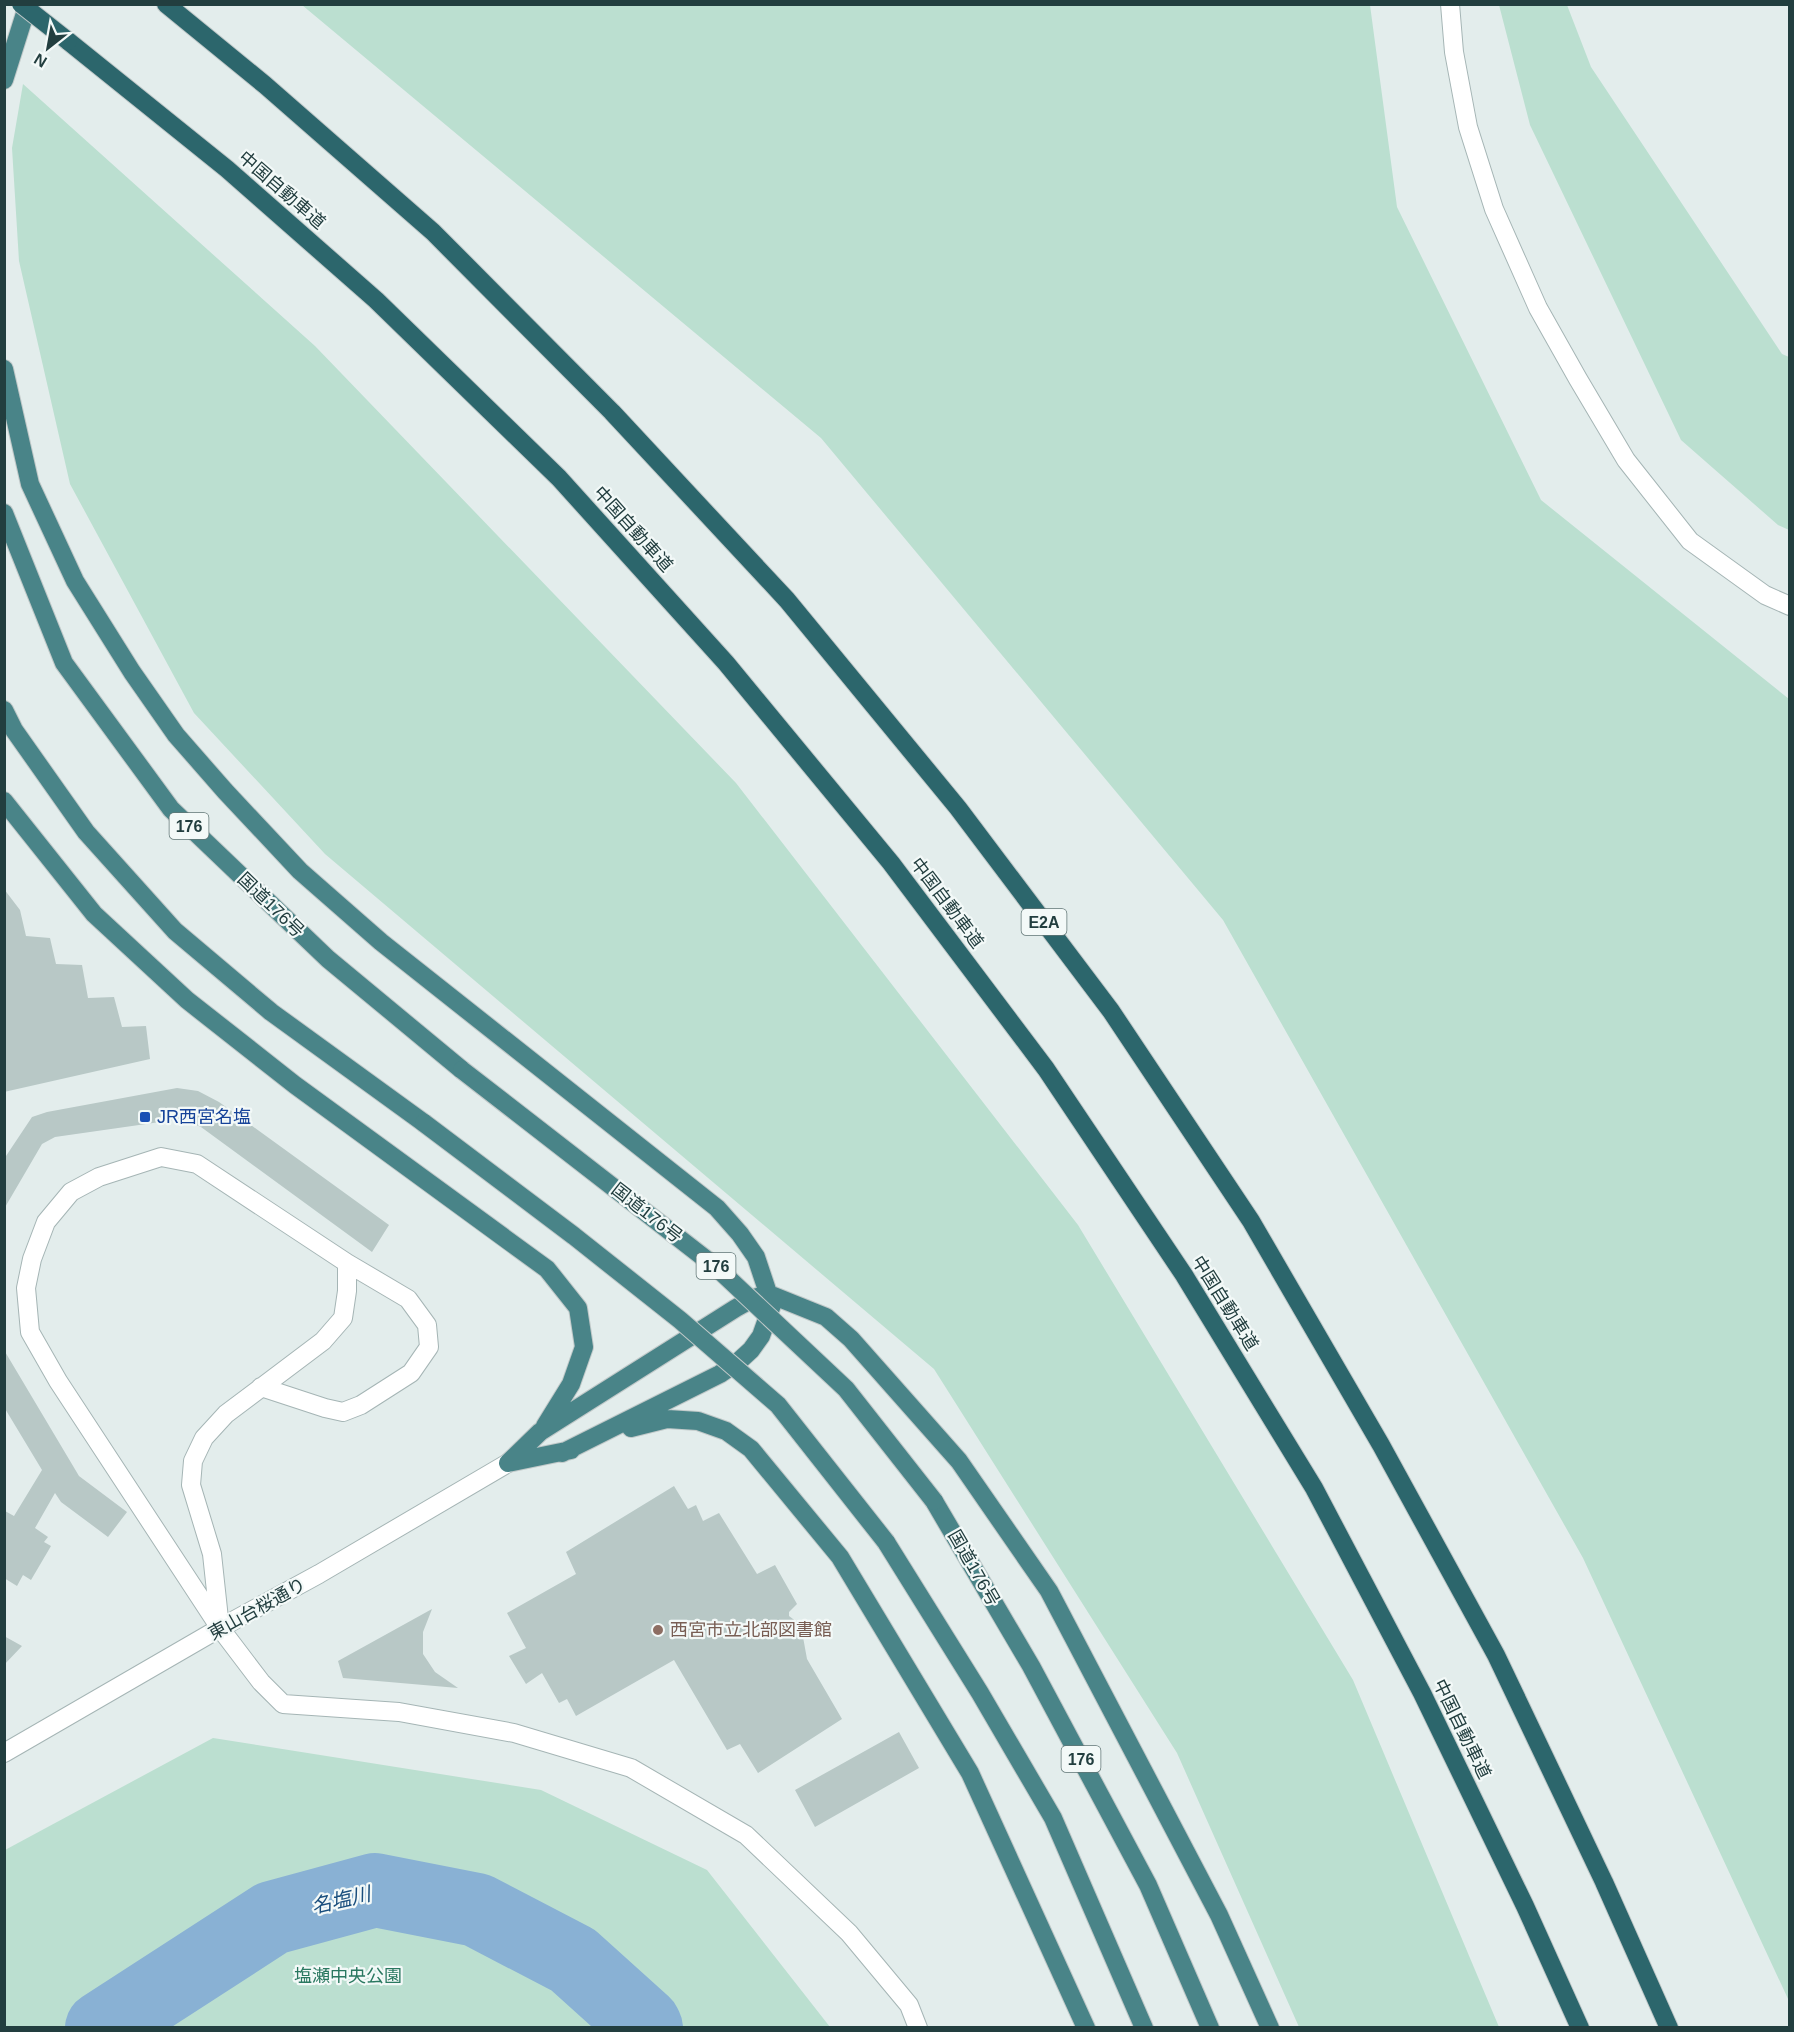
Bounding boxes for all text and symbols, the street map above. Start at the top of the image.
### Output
north arrow [18,18,78,78]
text: N [31,50,50,71]
street label: 中国自動車道 [235,147,329,233]
street label: 中国自動車道 [589,482,677,576]
road number: 176 [170,813,208,839]
street label: 中国自動車道 [907,854,987,952]
street label: 国道176号 [234,869,308,941]
road number: E2A [1022,909,1066,935]
place label: JR西宮名塩 [157,1107,251,1127]
marker: JR西宮名塩 [138,1110,152,1124]
street label: 国道176号 [608,1179,686,1247]
street label: 中国自動車道 [1188,1252,1262,1354]
road number: 176 [696,1253,736,1279]
street label: 国道176号 [944,1527,1004,1609]
street label: 東山台桜通り [205,1574,309,1644]
place label: 西宮市立北部図書館 [670,1620,832,1640]
marker: 西宮市立北部図書館 [651,1623,665,1637]
street label: 中国自動車道 [1429,1676,1495,1782]
road number: 176 [1062,1746,1100,1772]
water label: 名塩川 [309,1882,375,1917]
park label: 塩瀬中央公園 [294,1966,402,1986]

